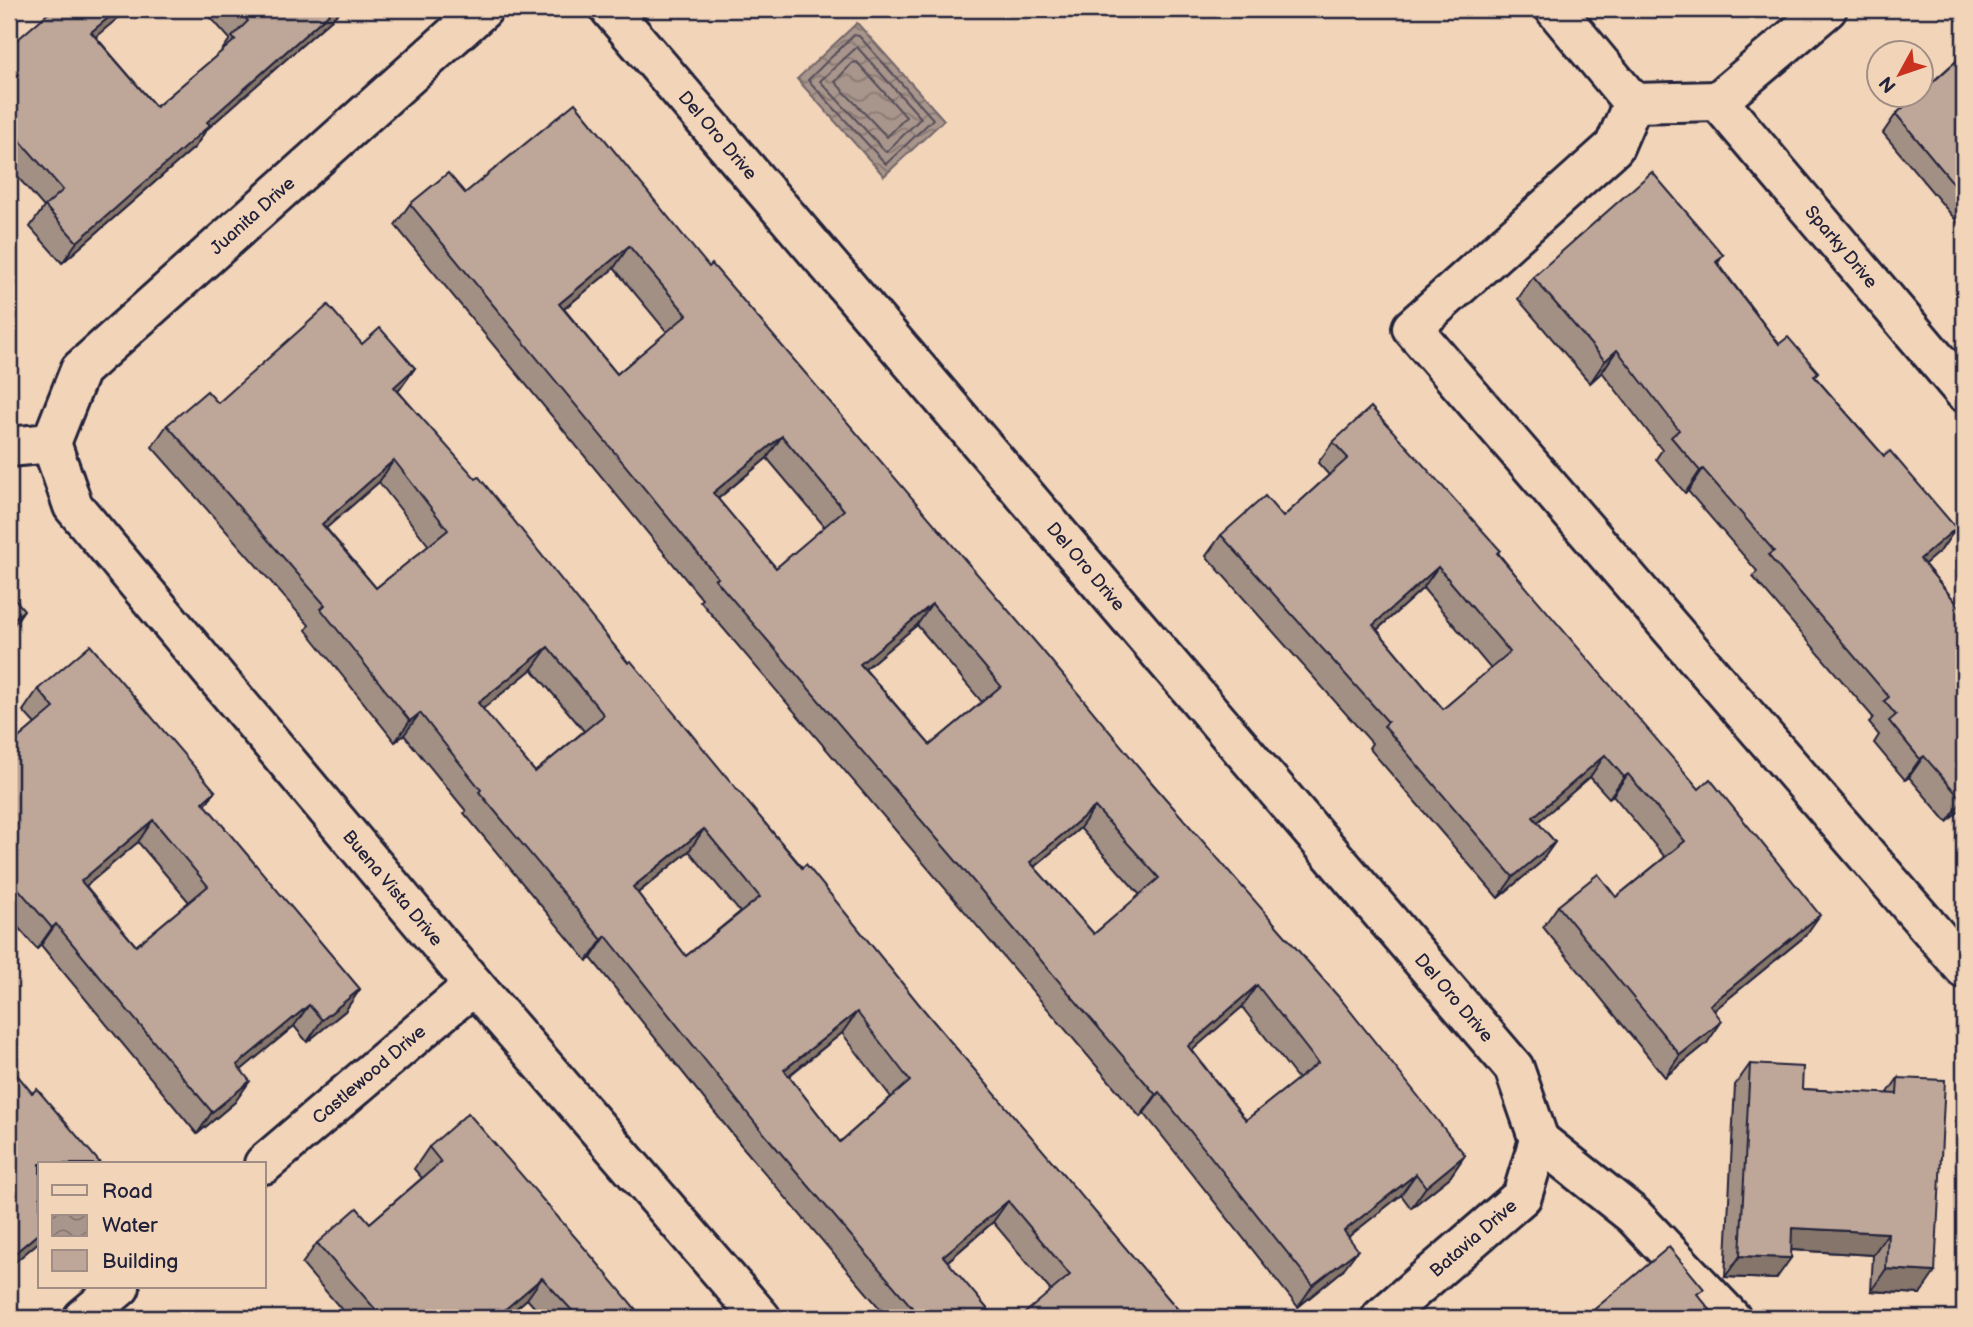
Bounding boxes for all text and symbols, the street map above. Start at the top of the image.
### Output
north arrow [1864,38,1934,108]
text: N [1875,71,1902,97]
street label: Del Oro Drive [674,87,762,184]
street label: Juanita Drive [206,172,299,259]
street label: Sparky Drive [1801,201,1882,293]
street label: Del Oro Drive [1042,518,1130,615]
street label: Buena Vista Drive [338,826,447,950]
street label: Del Oro Drive [1410,949,1498,1047]
street label: Castlewood Drive [308,1020,430,1129]
legend [38,1162,266,1288]
text: Road [102,1179,153,1204]
street label: Batavia Drive [1426,1195,1521,1281]
text: Water [102,1213,158,1238]
text: Building [102,1249,178,1274]

